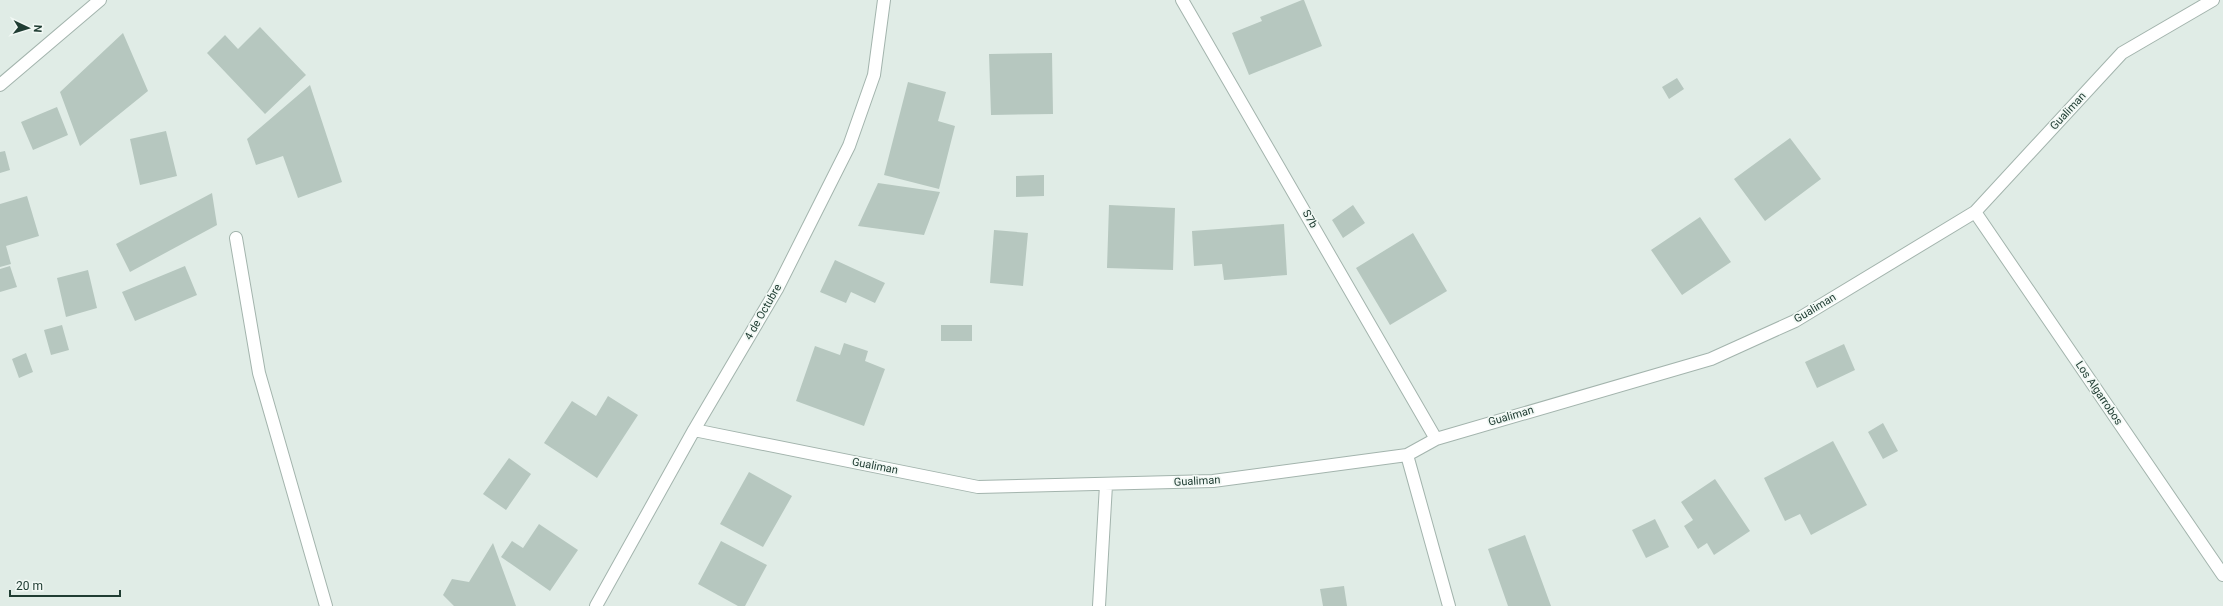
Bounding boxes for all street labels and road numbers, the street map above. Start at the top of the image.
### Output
street label: Gualiman [2047,90,2089,132]
street label: S7b [1300,208,1320,230]
street label: 4 de Octubre [742,282,784,342]
street label: Gualiman [1792,290,1838,326]
street label: Los Algarrobos [2073,359,2125,428]
street label: Gualiman [1487,403,1535,429]
street label: Gualiman [851,455,899,477]
street label: Gualiman [1173,473,1221,489]

